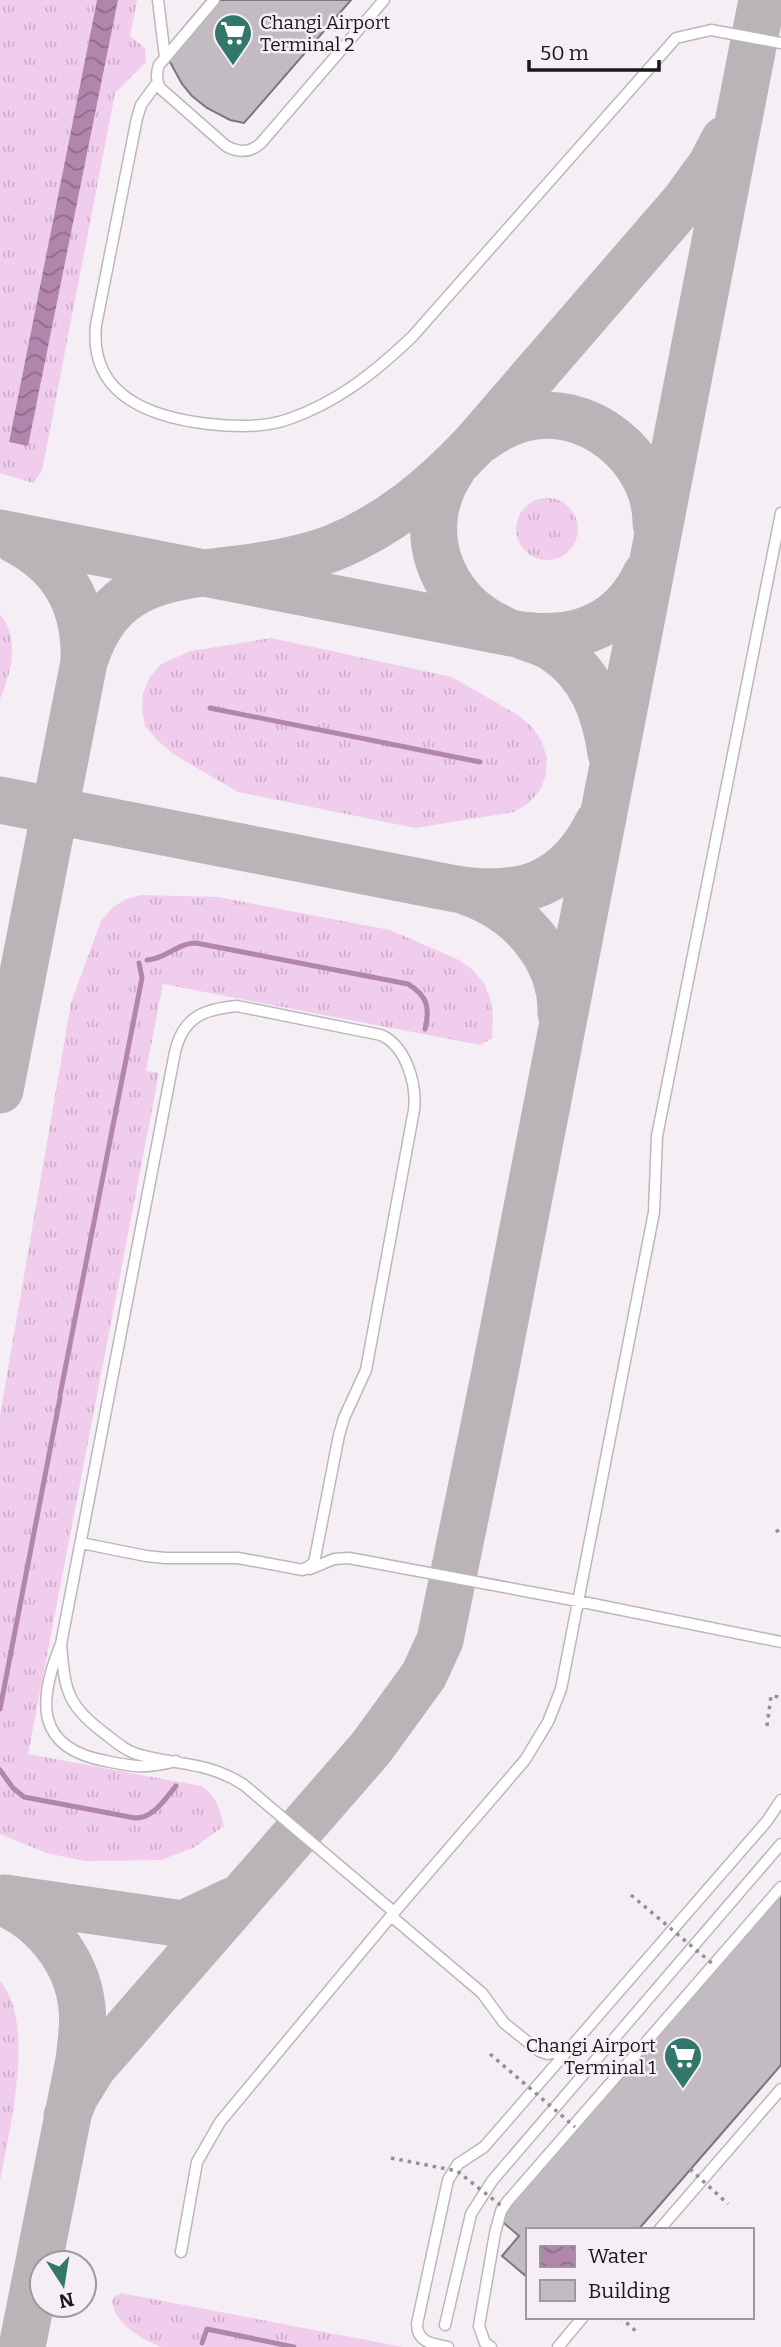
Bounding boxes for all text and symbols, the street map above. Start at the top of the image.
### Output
place label: Changi Airport Terminal 2 [260,11,390,56]
supermarket icon: Changi Airport Terminal 2 [212,12,254,67]
scale bar [529,28,658,72]
text: 50 m [540,40,589,66]
place label: Changi Airport Terminal 1 [526,2034,656,2079]
supermarket icon: Changi Airport Terminal 1 [662,2035,704,2090]
legend [526,2228,753,2319]
text: Water [588,2243,647,2269]
north arrow [28,2249,98,2319]
text: Building [588,2278,671,2304]
text: N [57,2287,76,2313]

